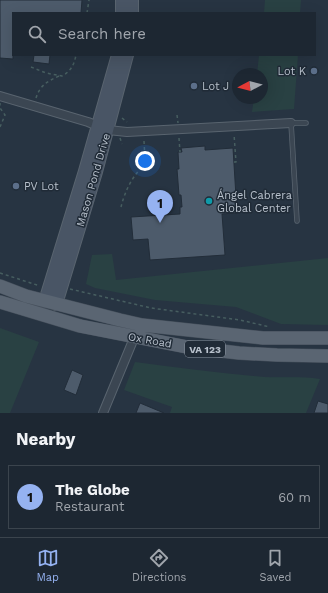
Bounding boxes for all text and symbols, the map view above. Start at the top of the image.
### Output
search box [12,12,316,56]
icon: search [26,23,48,45]
text: Search here [58,25,146,43]
place label: Lot K [278,65,306,78]
marker: Lot K [309,66,319,76]
north arrow [232,68,268,104]
place label: Lot J [202,80,229,93]
marker: Lot J [189,81,199,91]
street label: Mason Pond Drive [74,132,113,228]
your location [135,151,155,171]
place label: PV Lot [24,180,59,193]
marker: PV Lot [11,181,21,191]
place label: Ángel Cabrera Global Center [217,188,292,215]
pin: 1 [147,190,173,223]
marker: Ángel Cabrera Global Center [204,196,214,206]
street label: Ox Road [127,330,173,351]
road number: VA 123 [185,341,225,357]
text: Nearby [16,429,75,449]
text: The Globe [55,481,130,499]
text: 1 [27,490,33,505]
text: 60 m [278,490,311,505]
text: Restaurant [55,499,125,514]
tab: Map [37,547,59,584]
tab: Directions [132,547,186,584]
tab: Saved [259,547,291,584]

